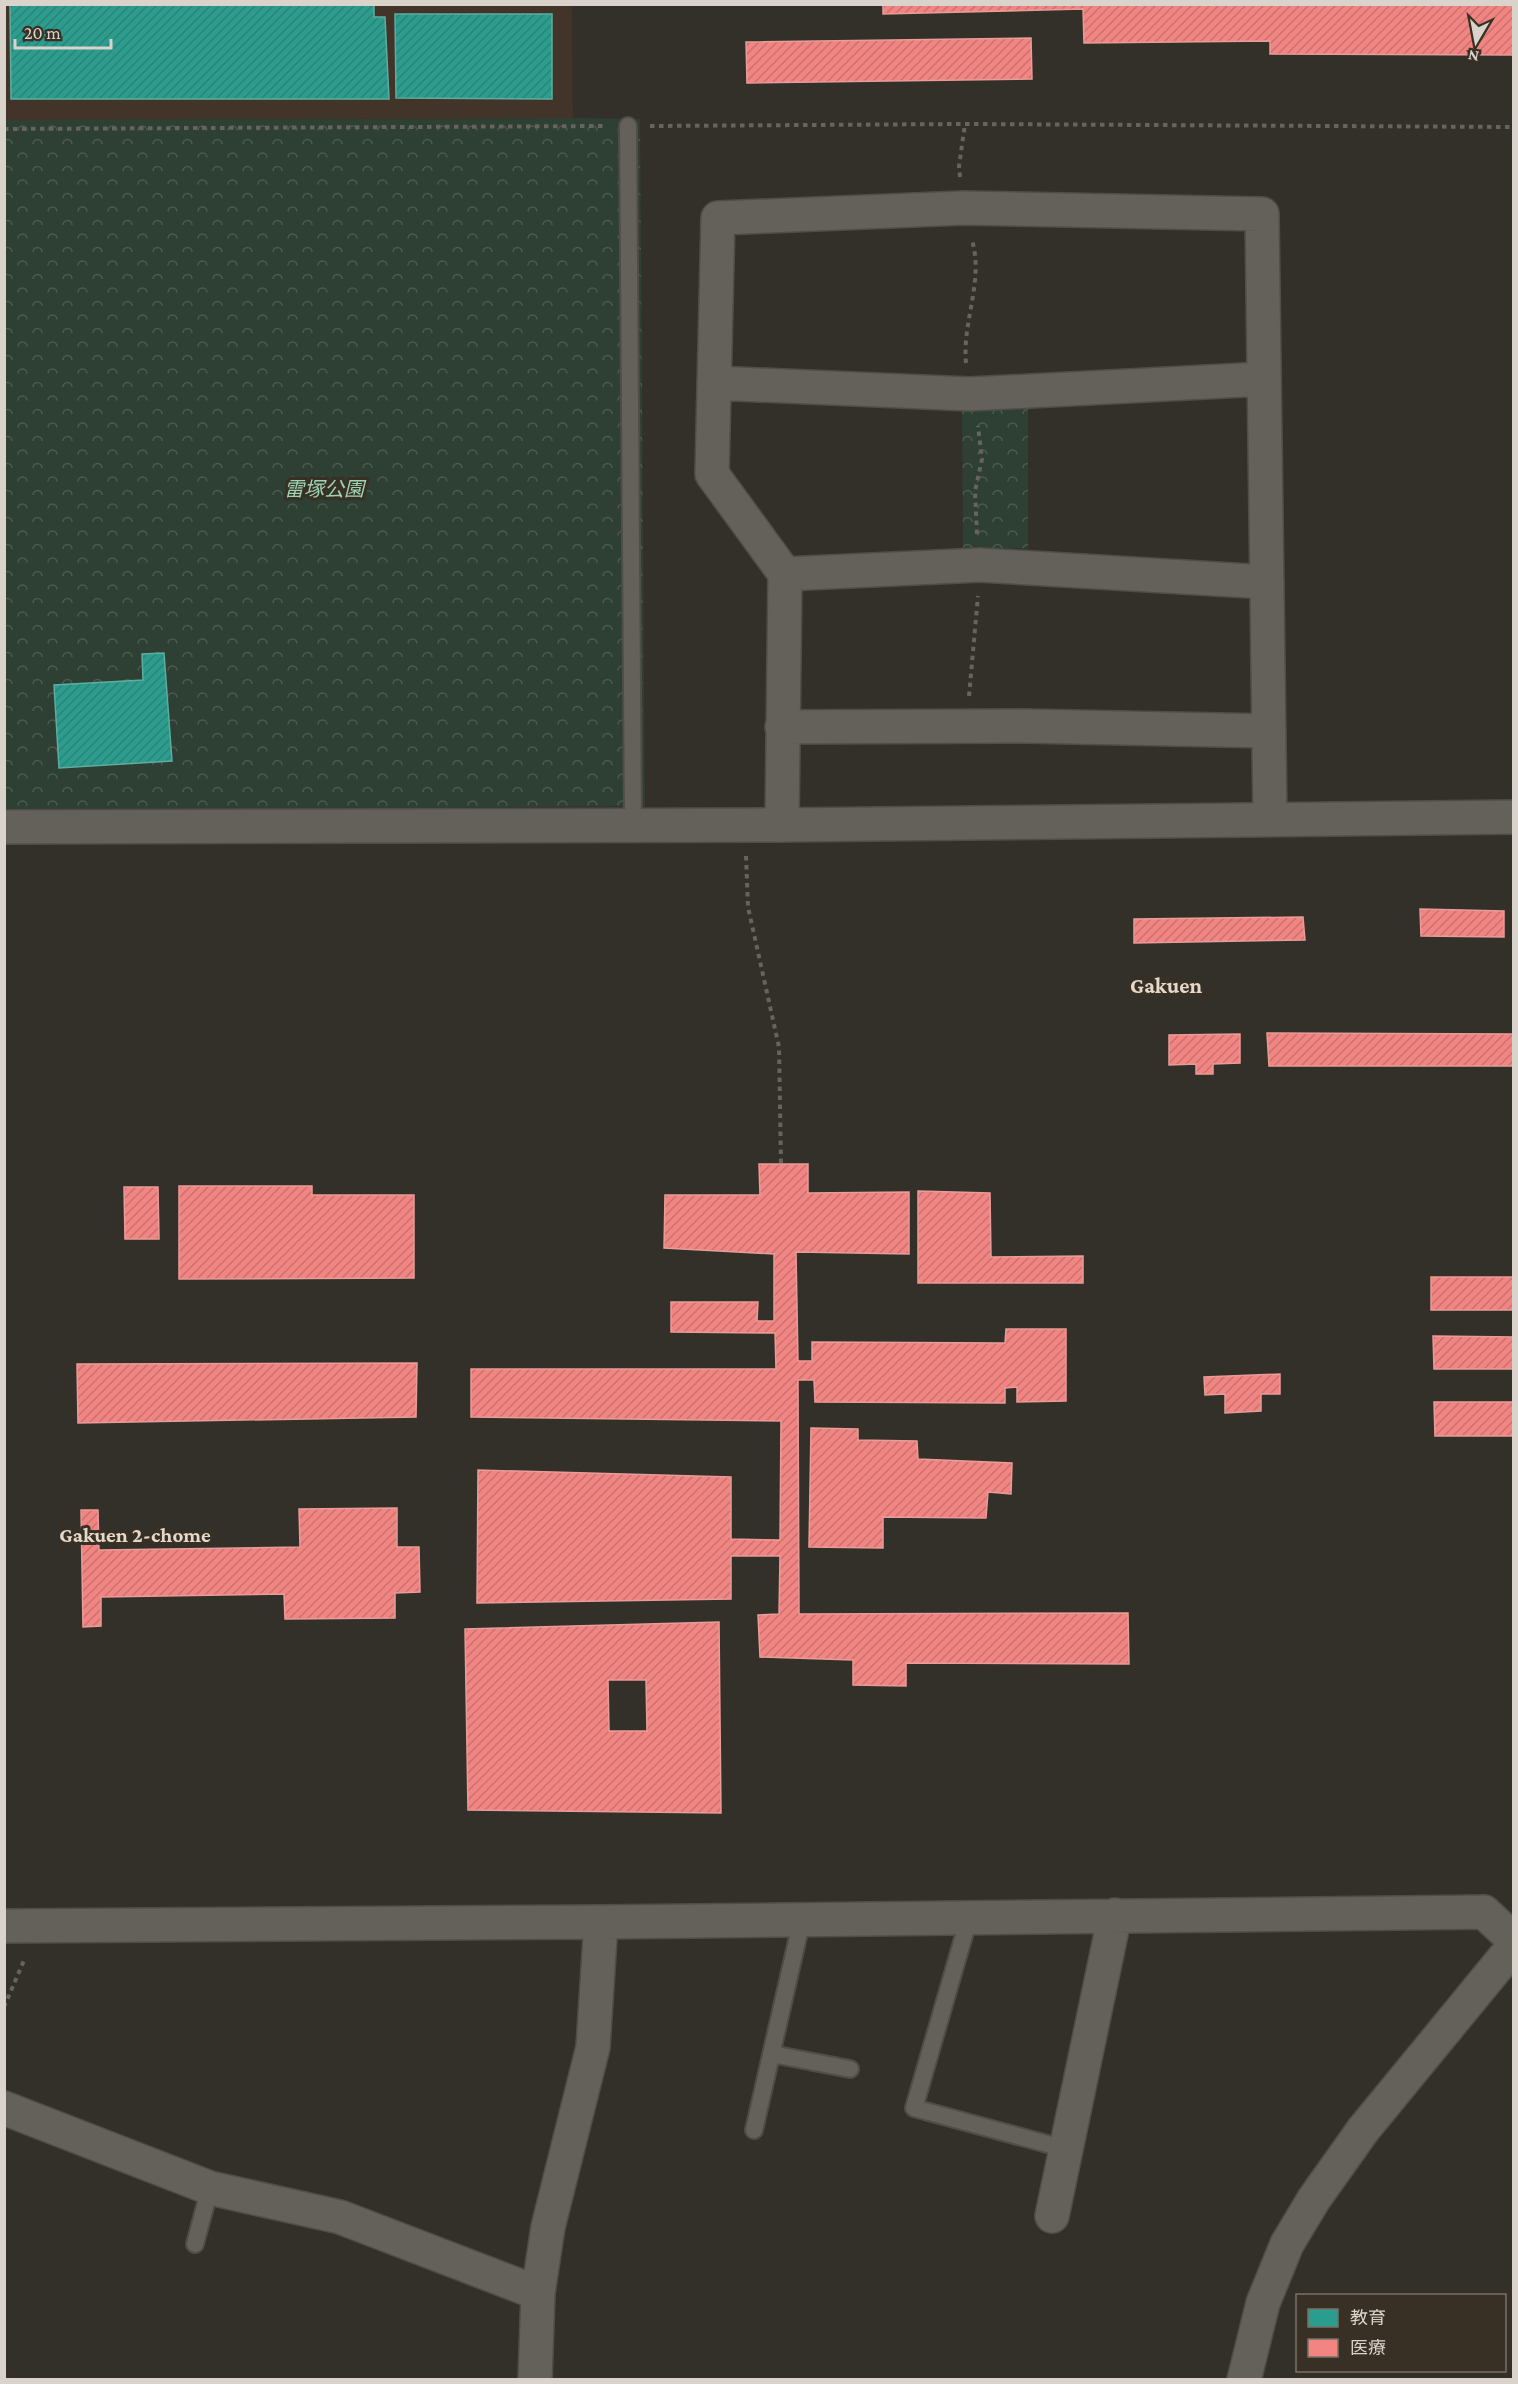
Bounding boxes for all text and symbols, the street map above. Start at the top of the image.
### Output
scale bar [15,12,111,50]
north arrow [1446,12,1506,72]
text: 20 m [24,23,61,43]
text: N [1467,47,1480,66]
park label: 雷塚公園 [284,478,367,500]
district label: Gakuen [1130,973,1202,998]
district label: Gakuen 2-chome [59,1523,211,1547]
legend [1296,2294,1506,2372]
text: 教育 [1350,2308,1386,2328]
text: 医療 [1350,2338,1386,2358]

